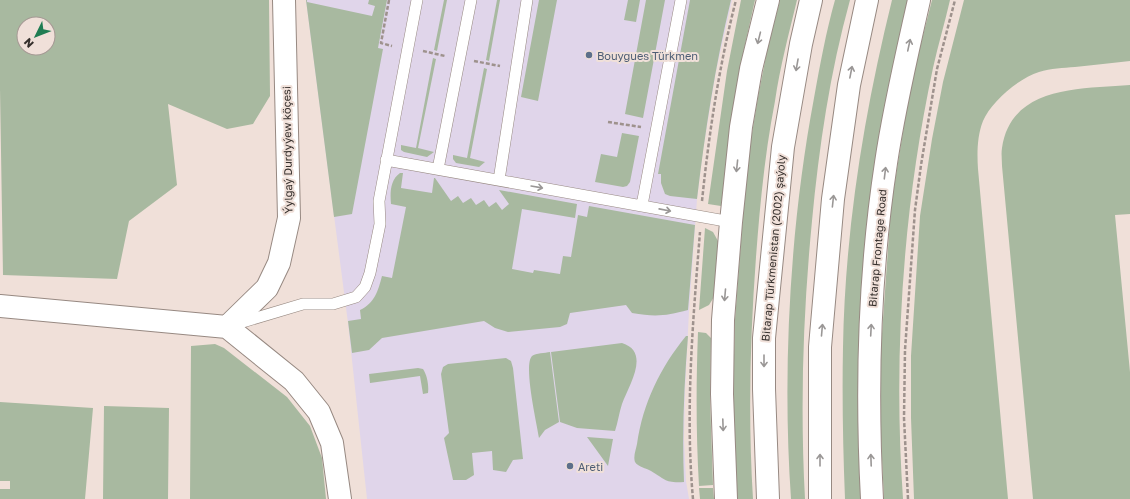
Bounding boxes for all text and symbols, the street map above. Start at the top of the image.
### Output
north arrow [16,16,56,56]
one-way arrow [755,31,762,44]
text: N [21,36,36,51]
one-way arrow [905,39,913,52]
place label: Bouygues Türkmen [597,49,698,62]
marker: Bouygues Türkmen [584,50,594,60]
one-way arrow [793,59,801,72]
one-way arrow [848,66,856,79]
street label: Ýylgaý Durdyýew köçesi [279,86,295,214]
street label: Bitarap Türkmenistan (2002) şaýoly [758,154,788,342]
one-way arrow [733,159,740,172]
one-way arrow [881,167,889,180]
one-way arrow [530,183,543,191]
street label: Bitarap Frontage Road [865,189,889,307]
one-way arrow [829,195,836,208]
one-way arrow [658,206,671,214]
one-way arrow [721,288,729,301]
one-way arrow [818,324,825,337]
one-way arrow [867,324,874,337]
one-way arrow [760,354,768,367]
one-way arrow [719,418,727,431]
one-way arrow [816,454,824,467]
one-way arrow [867,454,874,467]
place label: Areti [578,460,603,473]
marker: Areti [565,461,575,471]

